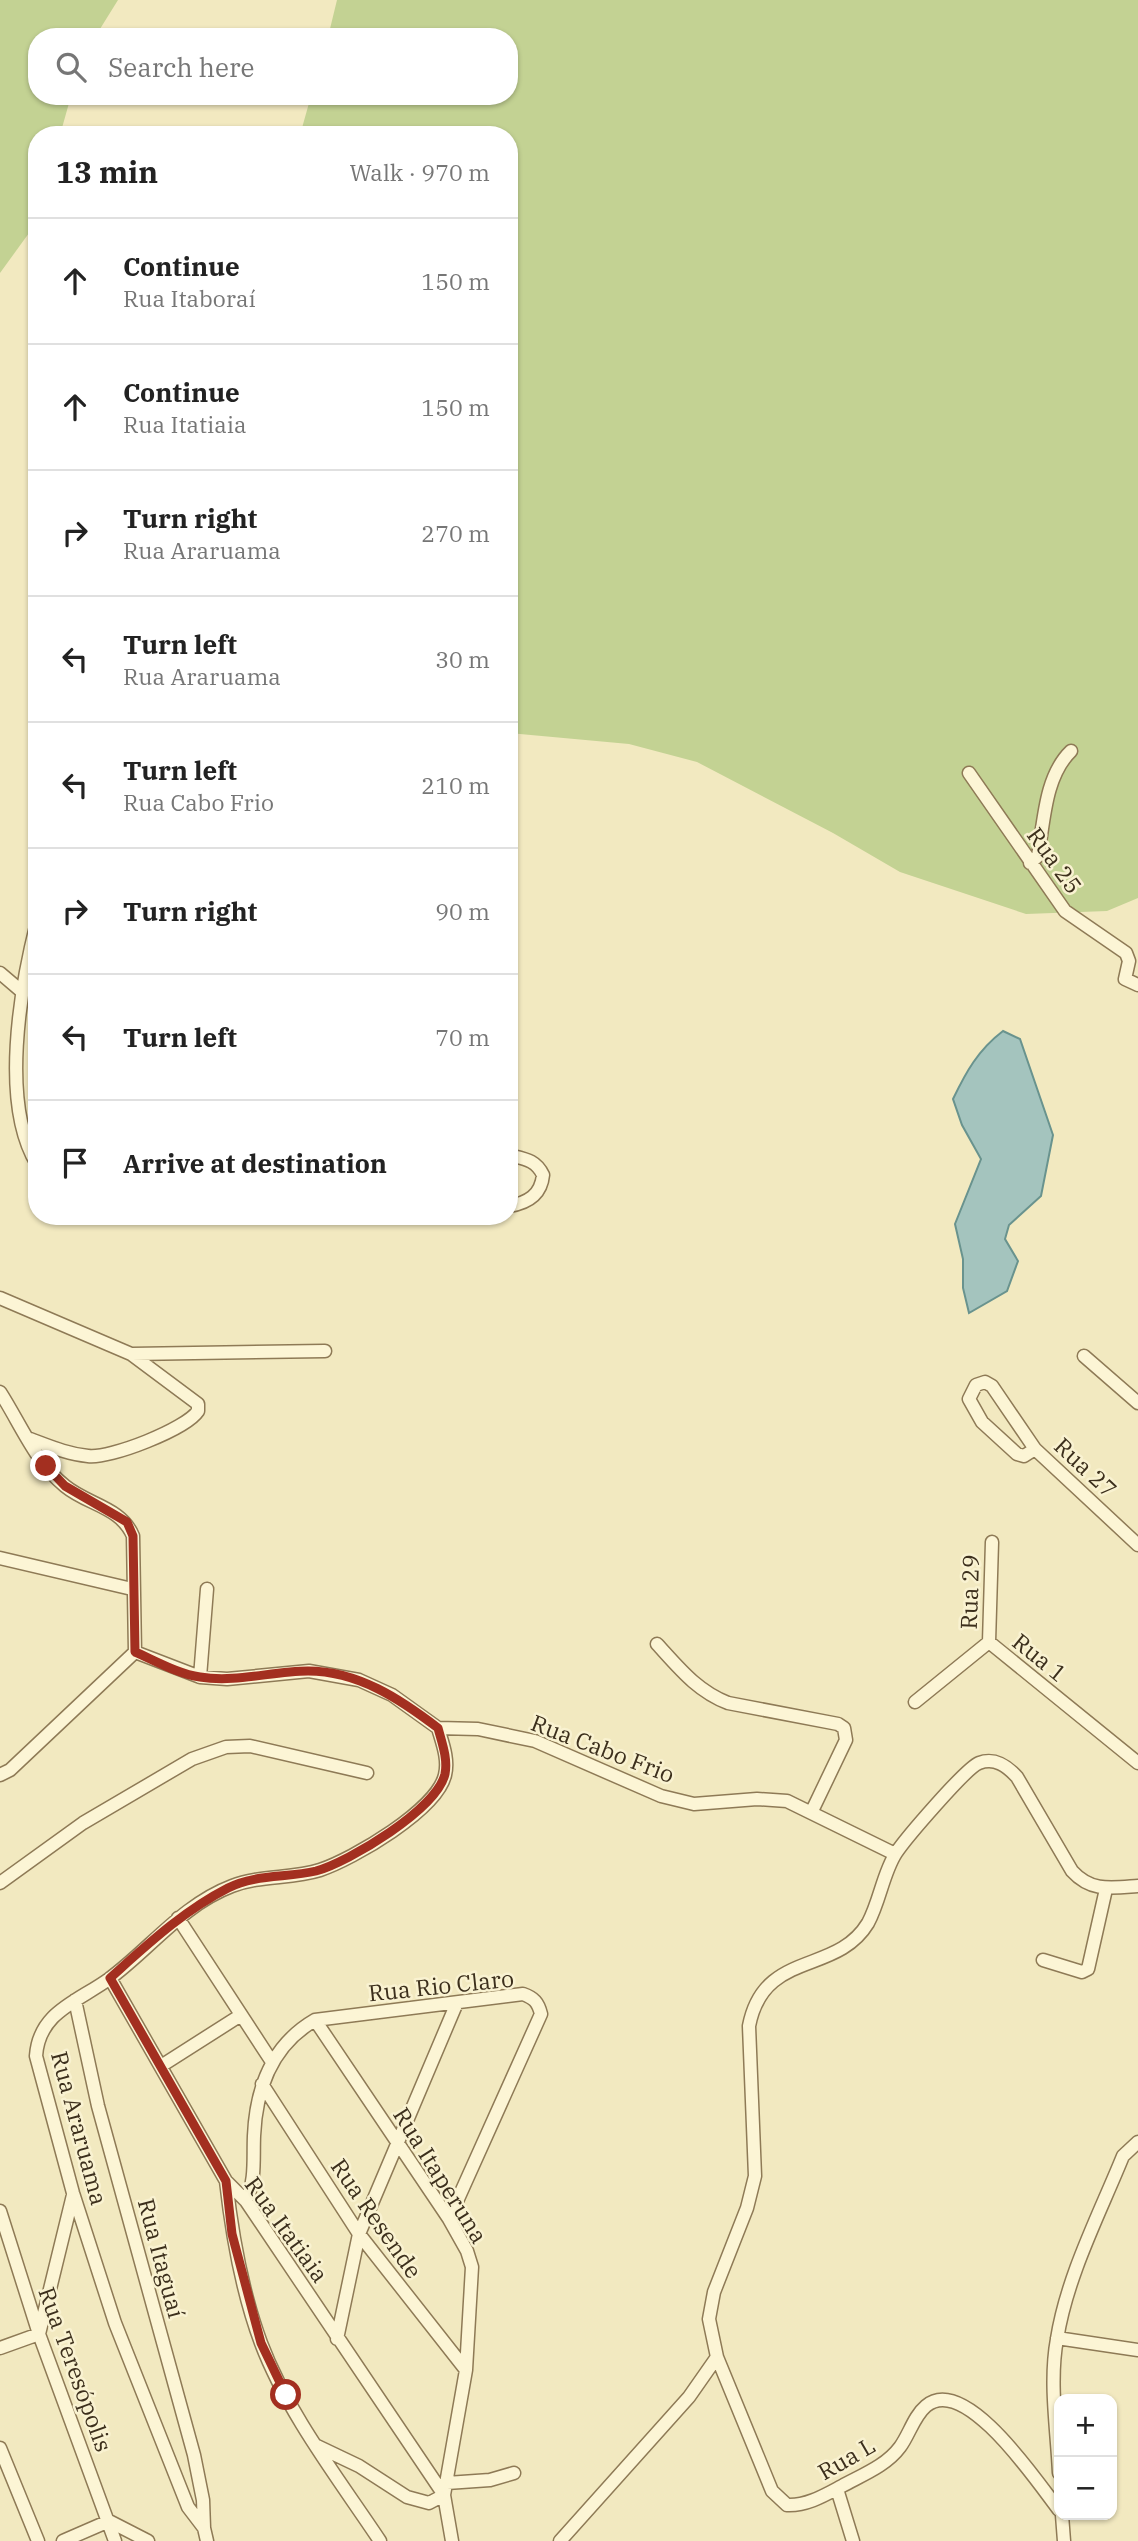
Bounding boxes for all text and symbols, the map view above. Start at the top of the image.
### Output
search box [28,28,518,105]
icon: search [52,48,90,86]
text: Search here [108,50,254,84]
text: 13 min [56,152,158,191]
text: Walk · 970 m [349,157,490,187]
text: Continue [123,249,240,283]
icon: ahead [56,262,94,300]
text: 150 m [421,266,490,296]
text: Rua Itaboraí [123,283,256,313]
text: Continue [123,375,240,409]
icon: ahead [56,388,94,426]
text: 150 m [421,392,490,422]
text: Rua Itatiaia [123,409,247,439]
text: Turn right [123,501,257,535]
icon: right [56,514,94,552]
text: 270 m [421,518,490,548]
text: Rua Araruama [123,535,281,565]
text: Turn left [123,627,237,661]
icon: left [56,640,94,678]
text: 30 m [435,644,490,674]
text: Rua Araruama [123,661,281,691]
text: Turn left [123,753,237,787]
icon: left [56,766,94,804]
text: 210 m [421,770,490,800]
text: Rua Cabo Frio [123,787,274,817]
street label: Rua 25 [1021,821,1089,899]
icon: right [56,892,94,930]
text: Turn right [123,894,257,928]
text: 90 m [435,896,490,926]
icon: left [56,1018,94,1056]
text: Turn left [123,1020,237,1054]
text: 70 m [435,1022,490,1052]
icon: arrive [56,1144,94,1182]
text: Arrive at destination [123,1146,387,1180]
street label: Rua 27 [1048,1430,1124,1504]
route end [30,1450,61,1481]
street label: Rua 29 [953,1554,985,1630]
street label: Rua 1 [1007,1626,1073,1688]
street label: Rua Cabo Frio [527,1707,679,1789]
street label: Rua Rio Claro [367,1962,515,2008]
street label: Rua Araruama [45,2048,115,2208]
street label: Rua Itaperuna [387,2101,495,2249]
street label: Rua Resende [325,2152,429,2284]
street label: Rua Itatiaia [239,2170,335,2288]
street label: Rua Itaguaí [132,2195,192,2321]
street label: Rua Teresópolis [32,2283,120,2455]
route start [270,2379,301,2410]
map controls [1054,2394,1117,2520]
button: + [1054,2394,1117,2457]
street label: Rua L [812,2430,880,2486]
button: − [1054,2457,1117,2520]

